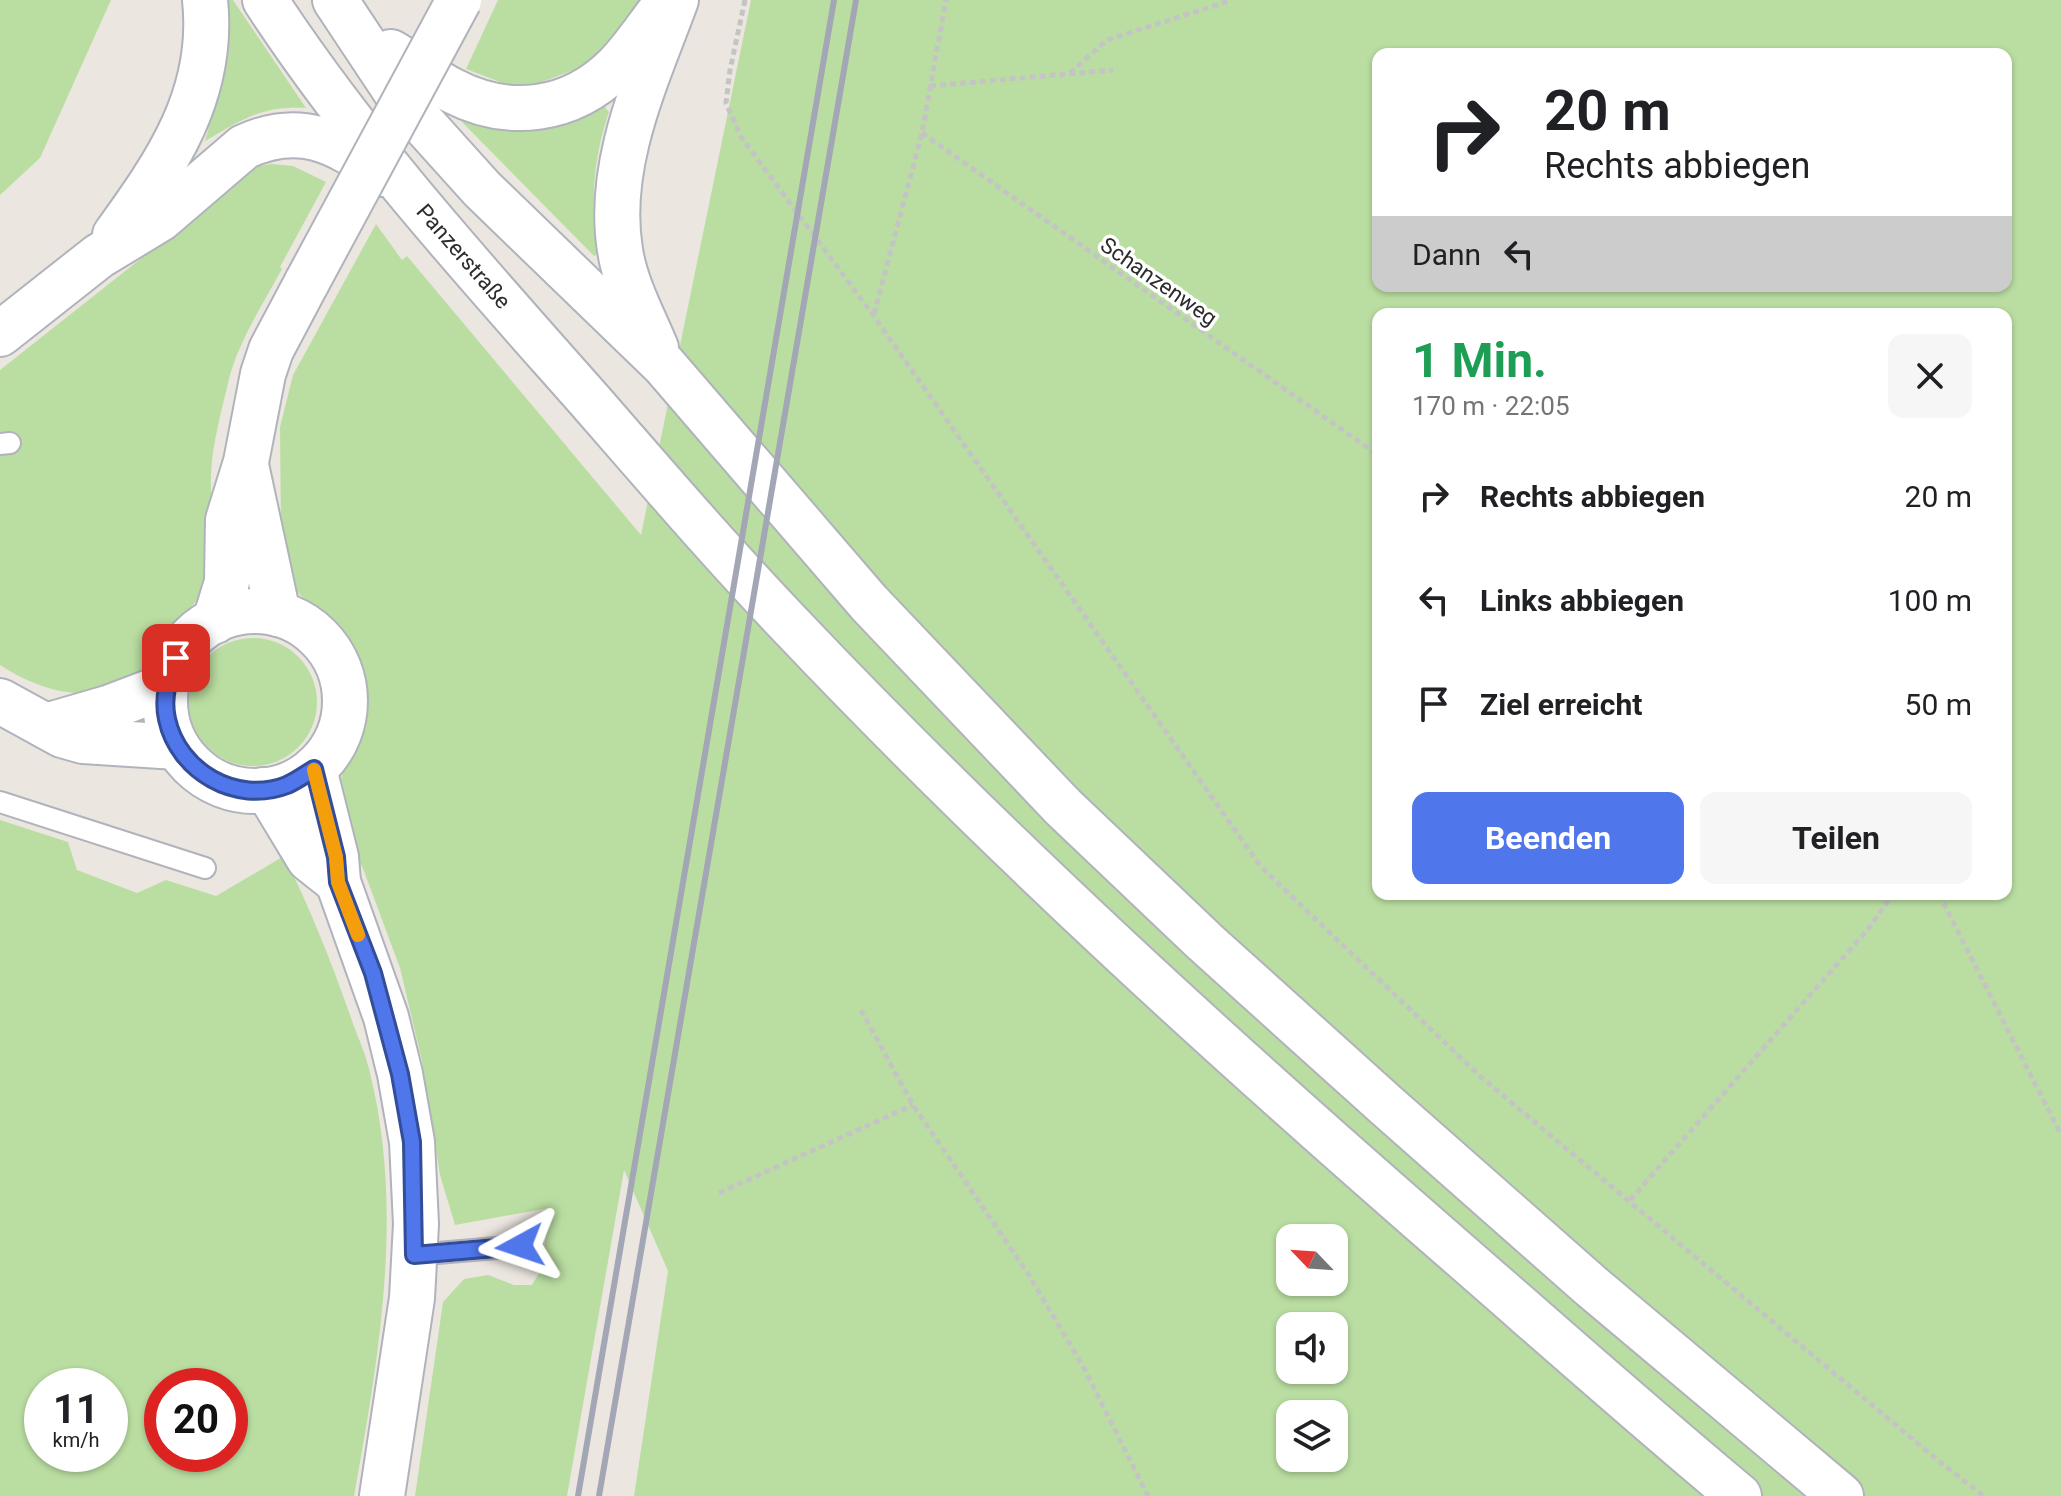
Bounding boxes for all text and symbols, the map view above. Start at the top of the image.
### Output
text: 20 m [1544,78,1671,144]
icon: right [1412,80,1516,184]
text: Rechts abbiegen [1544,145,1810,187]
street label: Panzerstraße [412,199,516,314]
street label: Schanzenweg [1096,232,1222,331]
icon: left [1497,232,1541,276]
text: Dann [1412,237,1481,272]
text: 1 Min. [1412,332,1547,389]
button: close [1888,334,1972,418]
text: 170 m · 22:05 [1412,391,1570,421]
icon: right [1412,474,1456,518]
text: Rechts abbiegen [1480,479,1705,514]
text: 20 m [1905,479,1972,514]
icon: left [1412,578,1456,622]
text: Links abbiegen [1480,583,1684,618]
text: 100 m [1888,583,1972,618]
pin [142,624,210,692]
icon: arrive [154,636,198,680]
icon: arrive [1412,682,1456,726]
text: Ziel erreicht [1480,687,1642,722]
text: 50 m [1905,687,1972,722]
button: Beenden [1412,792,1684,884]
button: Teilen [1700,792,1972,884]
position arrow [478,1204,562,1288]
north arrow [1276,1224,1348,1296]
map controls [1276,1224,1348,1472]
button: sound [1276,1312,1348,1384]
speed limit sign: 20 [144,1368,248,1472]
text: 11 [53,1386,99,1433]
button: layers [1276,1400,1348,1472]
text: km/h [53,1428,99,1452]

